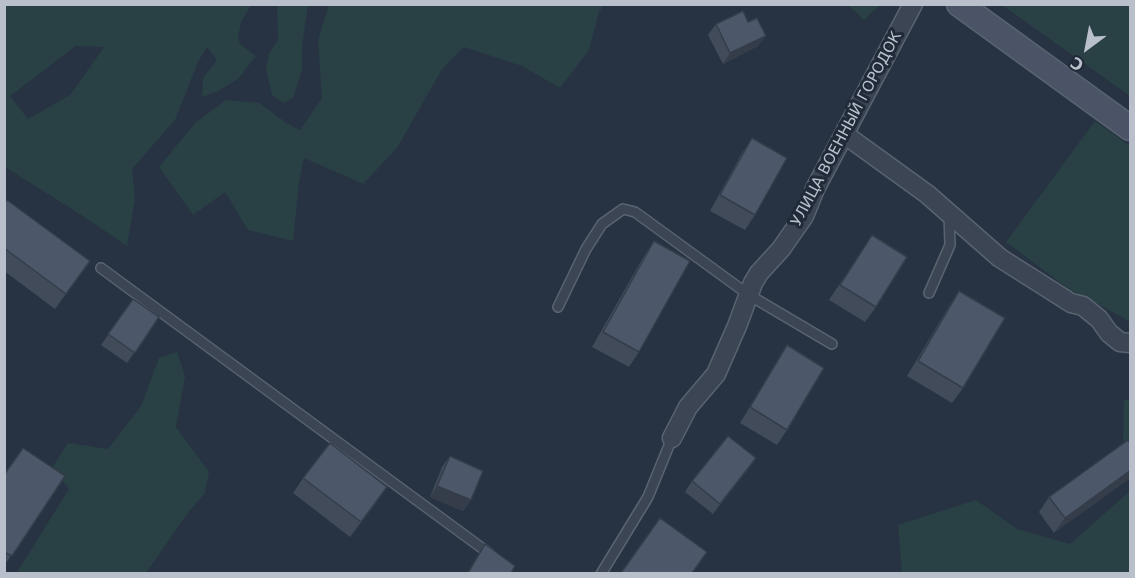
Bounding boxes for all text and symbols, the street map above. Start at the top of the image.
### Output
north arrow [1057,18,1117,78]
street label: УЛИЦА ВОЕННЫЙ ГОРОДОК [788,29,906,229]
text: С [1067,53,1087,75]

